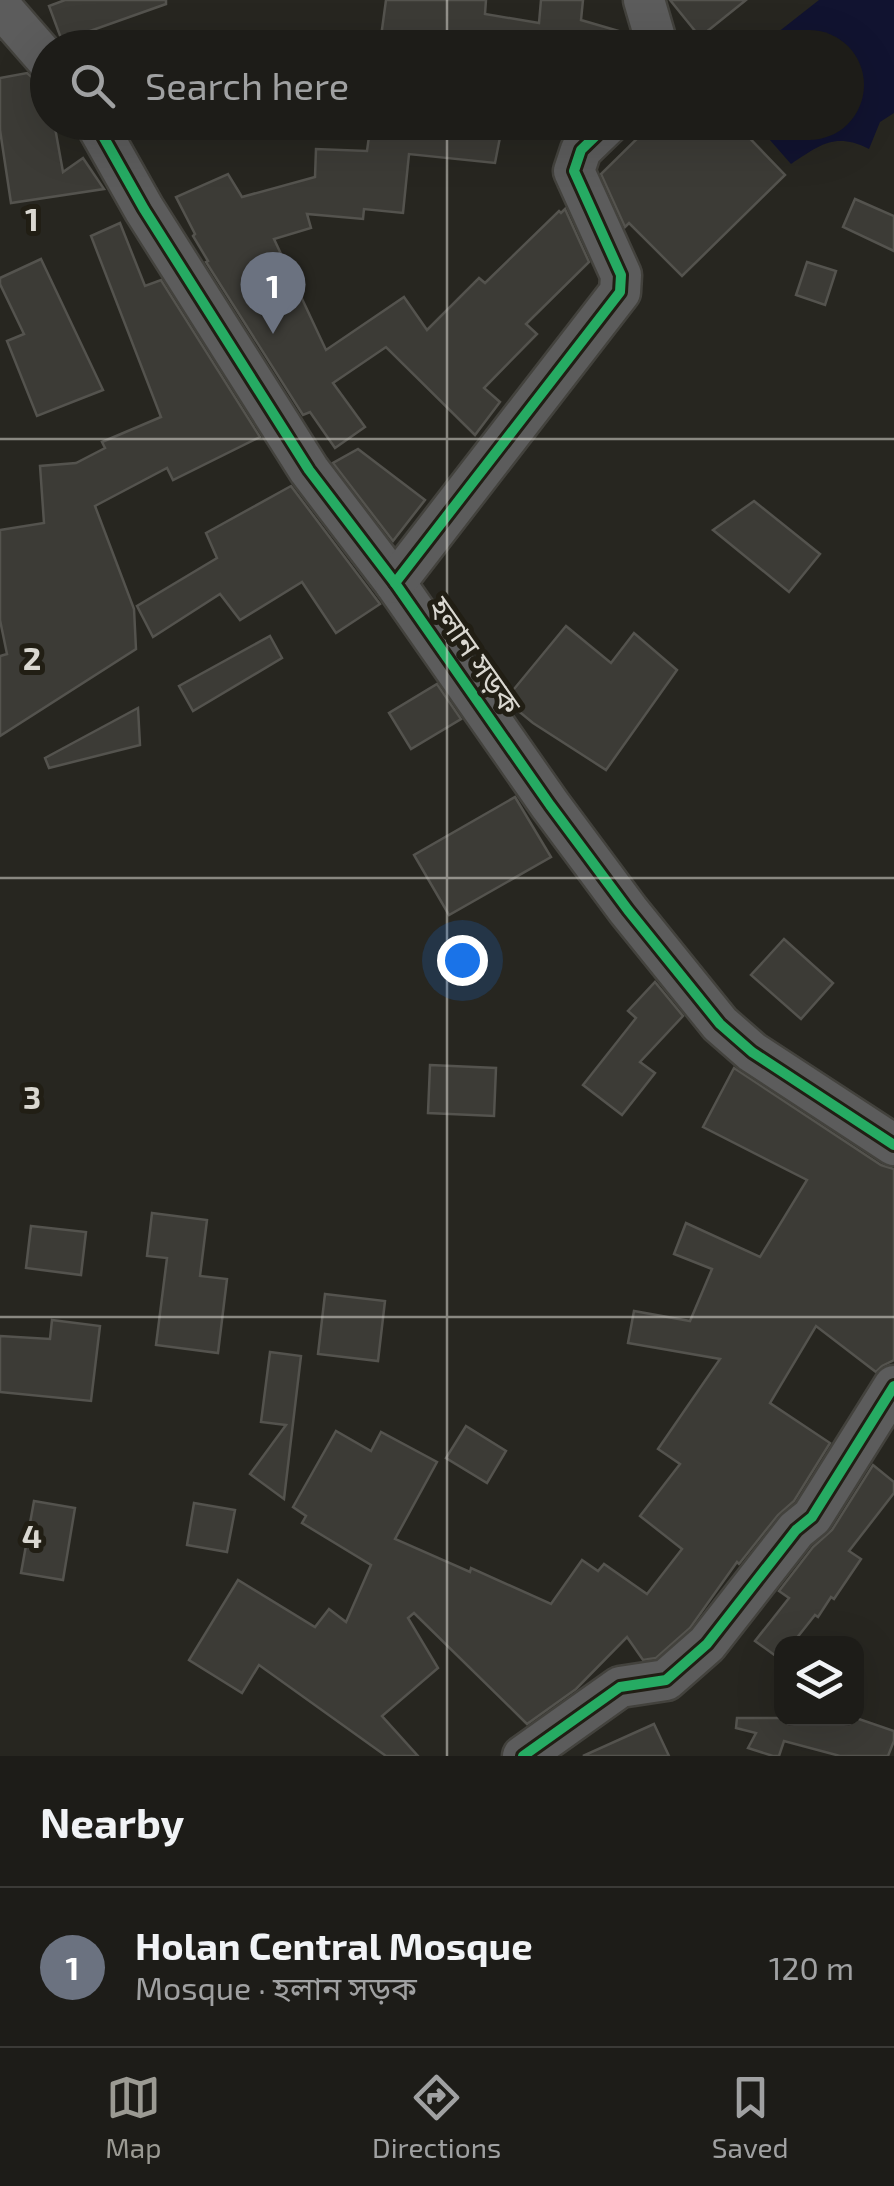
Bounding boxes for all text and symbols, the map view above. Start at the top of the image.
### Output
search box [30,30,864,140]
icon: search [65,58,120,113]
text: Search here [145,62,349,108]
text: 1 [25,199,39,237]
pin: 1 [240,252,306,334]
street label: হলান সড়ক [422,589,530,721]
text: 2 [23,638,41,676]
your location [437,935,488,986]
text: 3 [23,1077,41,1115]
text: 4 [22,1516,42,1554]
map controls [774,1636,864,1726]
button: layers [774,1636,864,1726]
text: Nearby [40,1796,184,1846]
text: Holan Central Mosque [135,1922,533,1968]
text: 1 [66,1948,79,1986]
text: 120 m [769,1948,854,1986]
text: Mosque · হলান সড়ক [135,1968,417,2006]
tab: Map [105,2070,161,2164]
tab: Directions [372,2070,501,2164]
tab: Saved [712,2070,789,2164]

